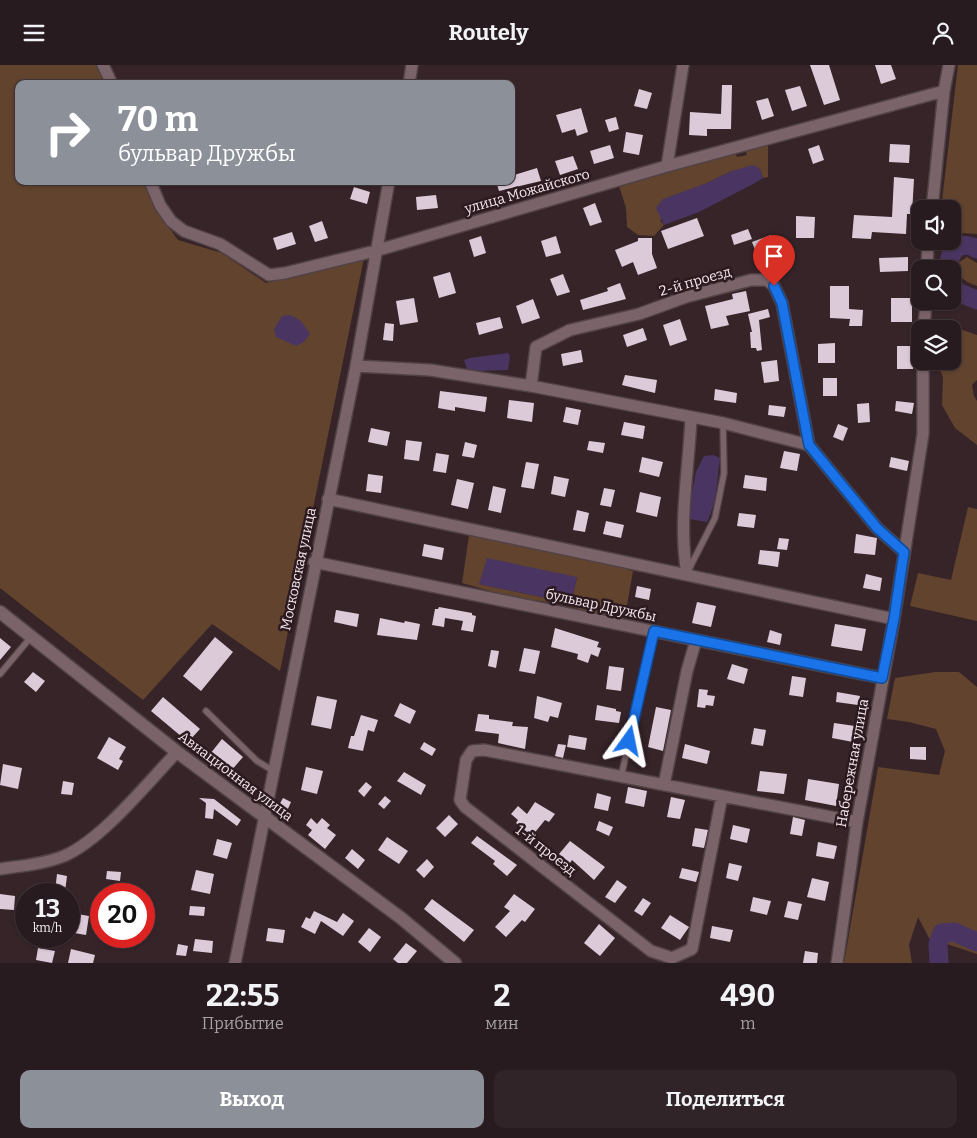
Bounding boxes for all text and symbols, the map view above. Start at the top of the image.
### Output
icon: menu [20,19,48,47]
text: Routely [449,19,529,46]
icon: person [929,19,957,47]
text: 70 m [118,98,198,140]
icon: right [35,100,100,165]
text: бульвар Дружбы [118,140,296,167]
street label: улица Можайского [462,165,592,218]
map controls [911,200,961,370]
button: sound [911,200,961,250]
pin [753,235,795,286]
icon: arrive [760,242,788,270]
button: search [911,260,961,310]
street label: 2-й проезд [657,263,734,300]
button: layers [911,320,961,370]
street label: Московская улица [277,506,320,632]
street label: бульвар Дружбы [544,585,658,626]
street label: Набережная улица [833,697,872,829]
position arrow [602,714,654,766]
street label: Авиационная улица [175,728,297,825]
street label: 1-й проезд [512,821,580,880]
speed limit sign: 20 [90,883,155,948]
text: 13 [35,894,60,924]
text: km/h [33,921,62,935]
text: 22:55 [206,978,279,1014]
text: 2 [494,978,510,1014]
text: 490 [720,978,775,1014]
text: Прибытие [202,1014,284,1033]
text: мин [485,1014,519,1033]
text: m [740,1014,755,1033]
button: Выход [20,1070,484,1128]
button: Поделиться [494,1070,957,1128]

